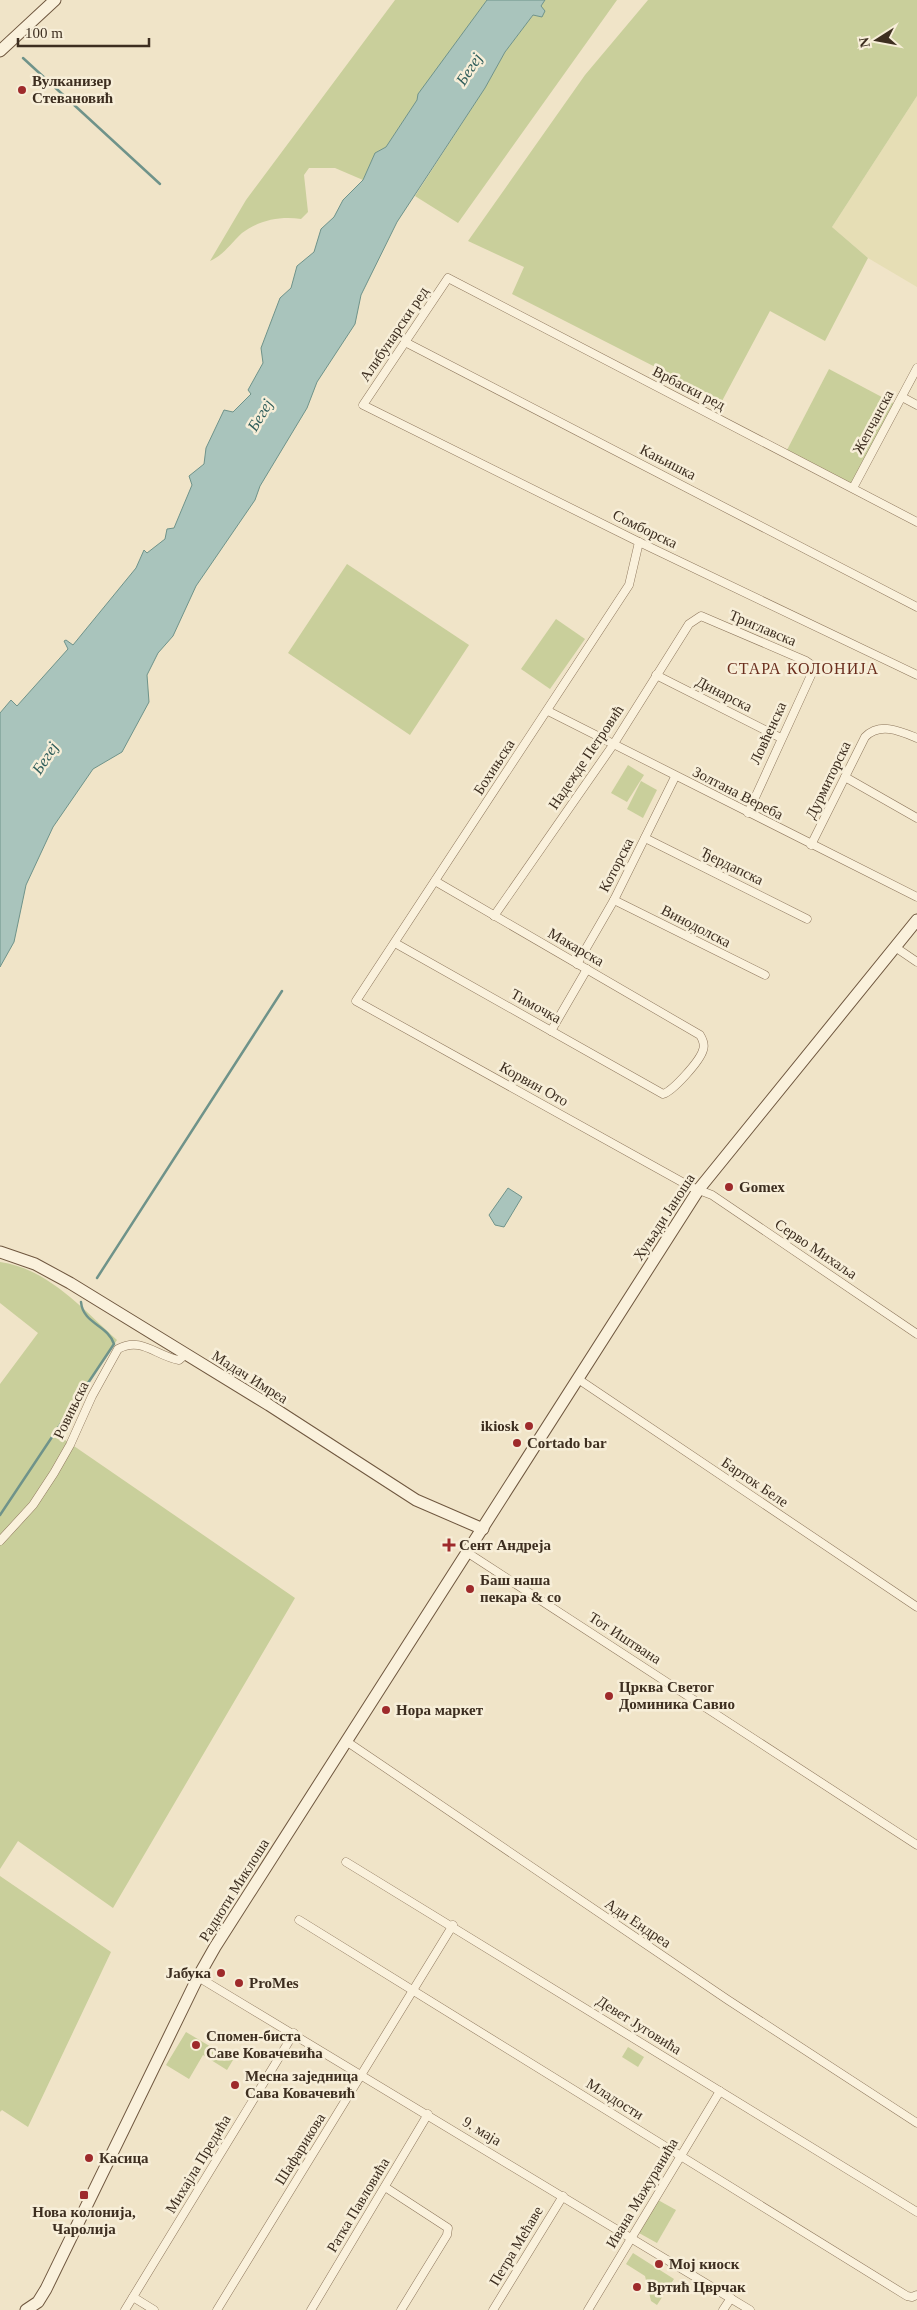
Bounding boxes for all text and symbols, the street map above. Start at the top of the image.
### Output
scale bar [18,15,149,47]
north arrow [852,15,902,65]
text: 100 m [25,25,63,41]
text: N [856,36,873,49]
water label: Бегеј [452,50,487,89]
place label: Вулканизер Стевановић [32,73,114,106]
marker: Вулканизер Стевановић [16,84,28,96]
street label: Алибунарски ред [356,283,432,384]
street label: Врбаски ред [650,363,728,413]
street label: Жепчанска [850,387,897,457]
water label: Бегеј [243,395,277,435]
street label: Кањишка [637,441,699,483]
street label: Сомборска [610,507,680,552]
street label: Триглавска [727,607,799,649]
district label: СТАРА КОЛОНИЈА [727,660,879,677]
street label: Динарска [693,673,755,715]
street label: Ловћенска [747,699,790,767]
street label: Надежде Петровић [545,702,627,812]
street label: Бохињска [470,736,518,798]
street label: Дурмиторска [802,738,854,821]
water label: Бегеј [28,739,63,778]
street label: Золтана Вереба [690,763,786,823]
street label: Которска [596,835,637,895]
street label: Ђердапска [698,844,766,888]
street label: Винодолска [659,902,734,951]
street label: Макарска [545,925,607,969]
street label: Тимочка [508,986,564,1026]
street label: Корвин Ото [497,1059,571,1109]
street label: Хуњади Јаноша [630,1170,698,1263]
place label: Gomex [739,1179,785,1195]
marker: Gomex [723,1181,735,1193]
street label: Серво Михаља [772,1216,860,1283]
street label: Мадач Имреа [209,1347,291,1407]
street label: Ровињска [50,1378,92,1441]
place label: ikiosk [481,1418,520,1434]
marker: ikiosk [523,1420,535,1432]
place label: Cortado bar [527,1435,607,1451]
marker: Cortado bar [511,1437,523,1449]
street label: Барток Беле [719,1454,792,1510]
place label: Сент Андреја [459,1537,551,1553]
marker: Сент Андреја [443,1539,455,1551]
place label: Баш наша пекара & co [480,1572,561,1605]
marker: Баш наша пекара & co [464,1583,476,1595]
street label: Тот Иштвана [586,1609,664,1667]
place label: Црква Светог Доминика Савио [619,1679,735,1712]
marker: Црква Светог Доминика Савио [603,1690,615,1702]
place label: Нора маркет [396,1702,484,1718]
marker: Нора маркет [380,1704,392,1716]
street label: Радноти Миклоша [196,1835,272,1944]
street label: Ади Ендреа [602,1895,674,1951]
place label: Јабука [166,1965,211,1981]
marker: Јабука [215,1967,227,1979]
place label: ProMes [249,1975,299,1991]
marker: ProMes [233,1977,245,1989]
street label: Девет Југовића [594,1993,685,2058]
place label: Спомен-биста Саве Ковачевића [206,2028,323,2061]
marker: Спомен-биста Саве Ковачевића [190,2039,202,2051]
place label: Месна заједница Сава Ковачевић [245,2068,359,2101]
street label: Младости [584,2075,646,2123]
marker: Месна заједница Сава Ковачевић [229,2079,241,2091]
street label: Шафарикова [272,2110,328,2188]
street label: Михајла Предића [162,2112,234,2216]
street label: 9. маја [460,2113,504,2149]
street label: Ивана Мажуранића [603,2135,681,2251]
place label: Касица [99,2150,149,2166]
marker: Касица [83,2152,95,2164]
street label: Ратка Павловића [324,2155,393,2255]
marker: Нова колонија, Чаролија [78,2189,90,2201]
street label: Петра Мећаве [486,2203,546,2289]
place label: Нова колонија, Чаролија [32,2204,136,2237]
place label: Мој киоск [669,2256,740,2272]
marker: Мој киоск [653,2258,665,2270]
place label: Вртић Цврчак [647,2279,746,2295]
marker: Вртић Цврчак [631,2281,643,2293]

